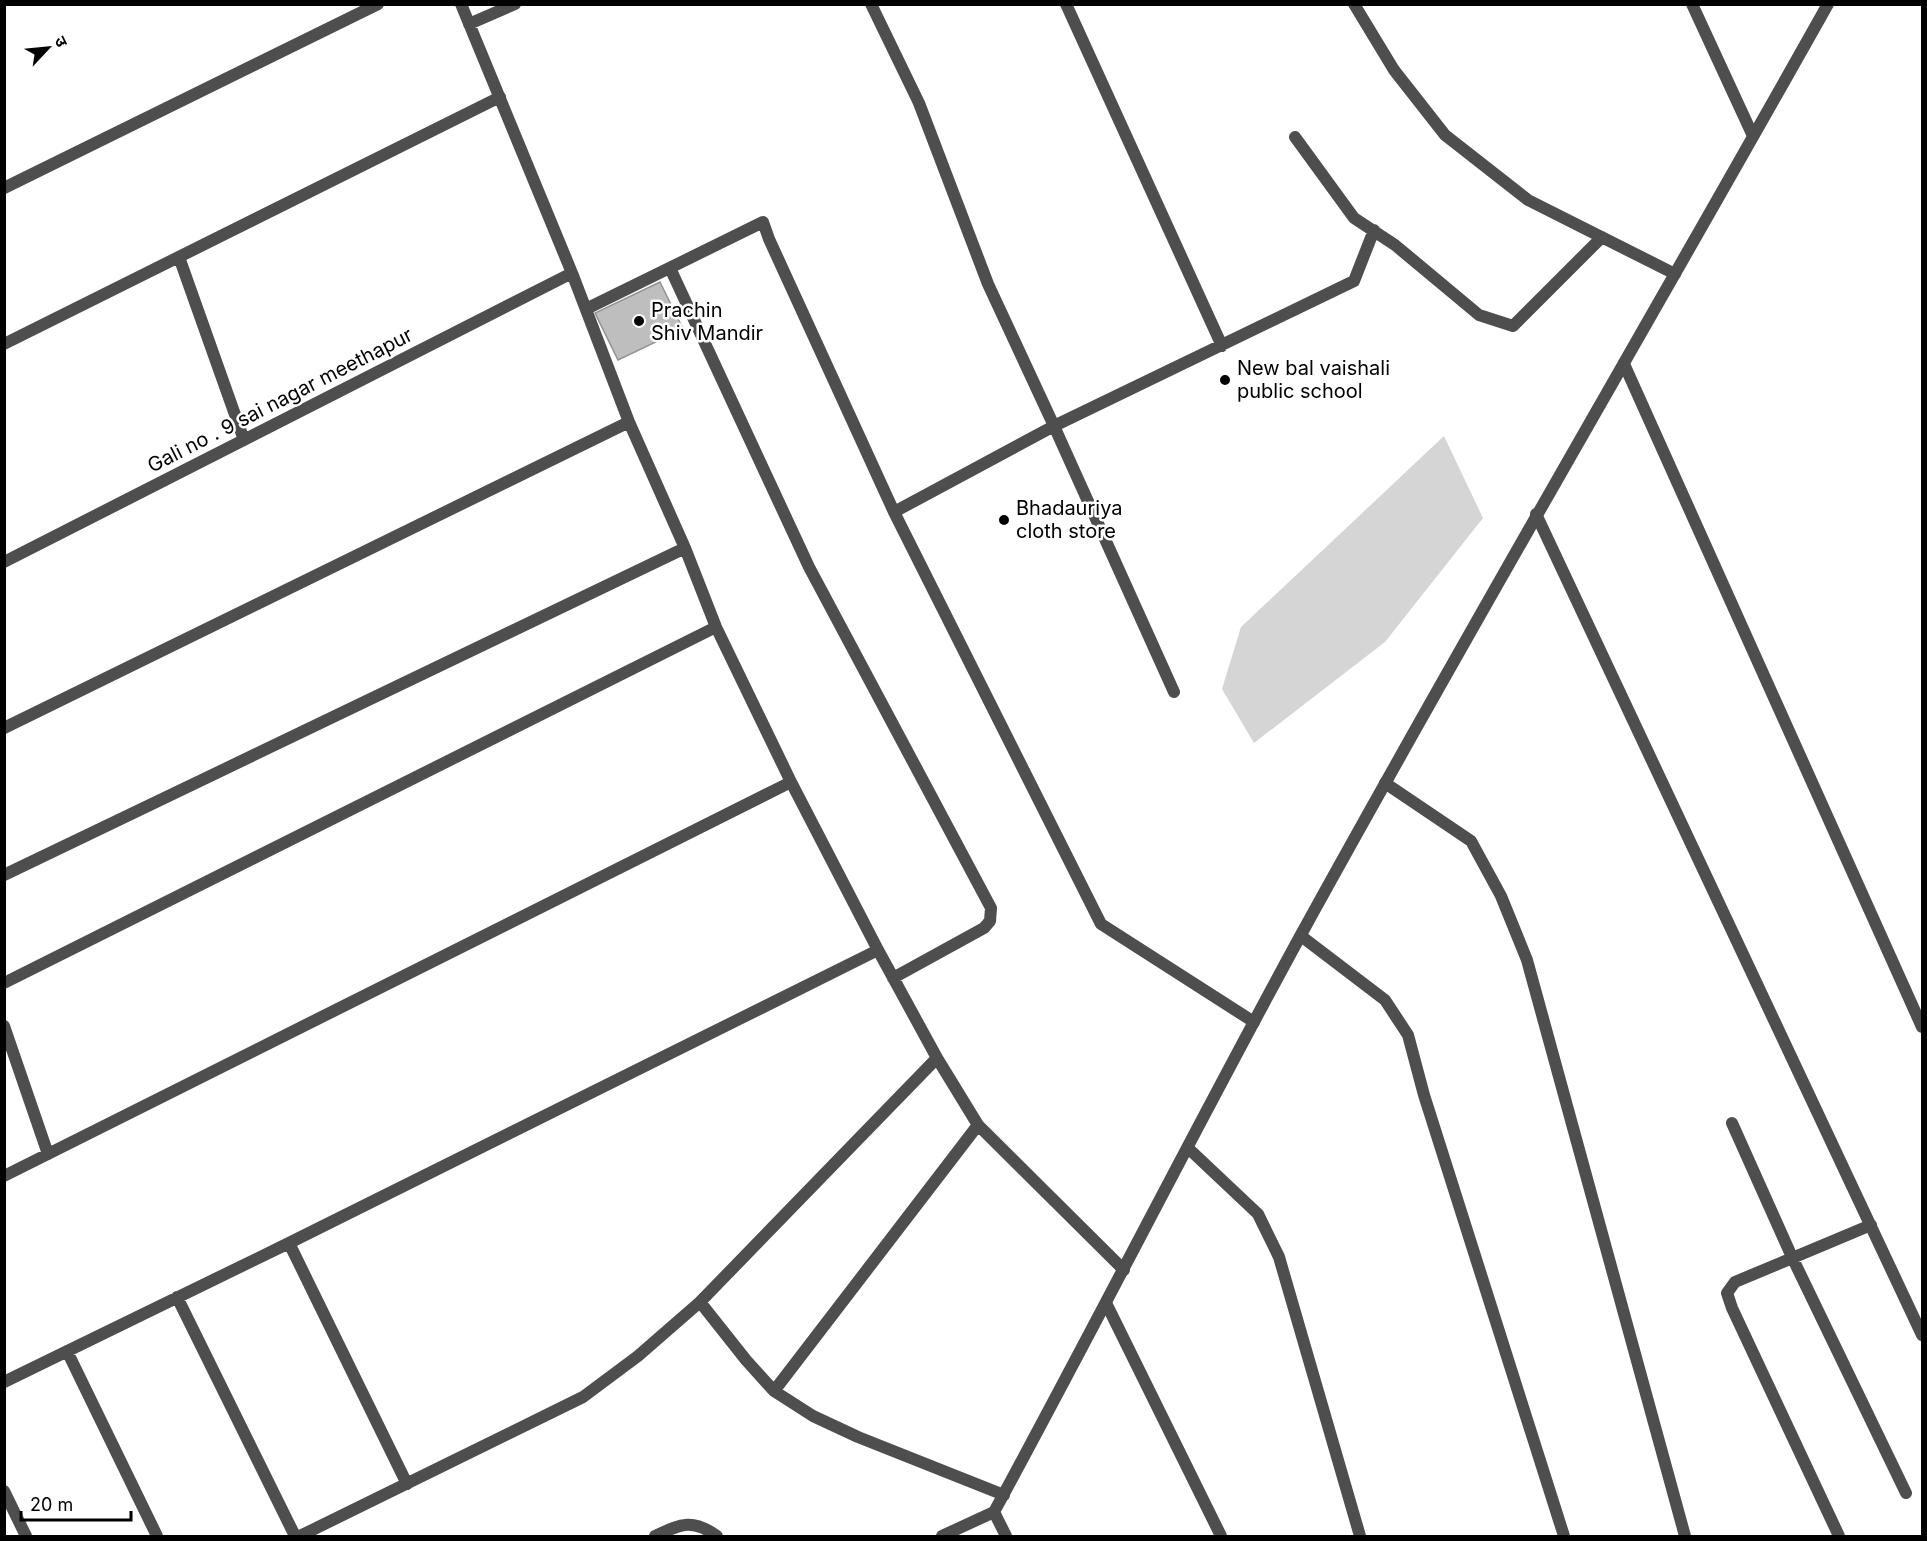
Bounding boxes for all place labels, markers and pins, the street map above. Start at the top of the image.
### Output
place label: Prachin Shiv Mandir [651,298,764,345]
marker: Prachin Shiv Mandir [632,314,646,328]
place label: New bal vaishali public school [1237,356,1390,403]
marker: New bal vaishali public school [1218,373,1232,387]
place label: Bhadauriya cloth store [1016,496,1123,543]
marker: Bhadauriya cloth store [997,513,1011,527]

